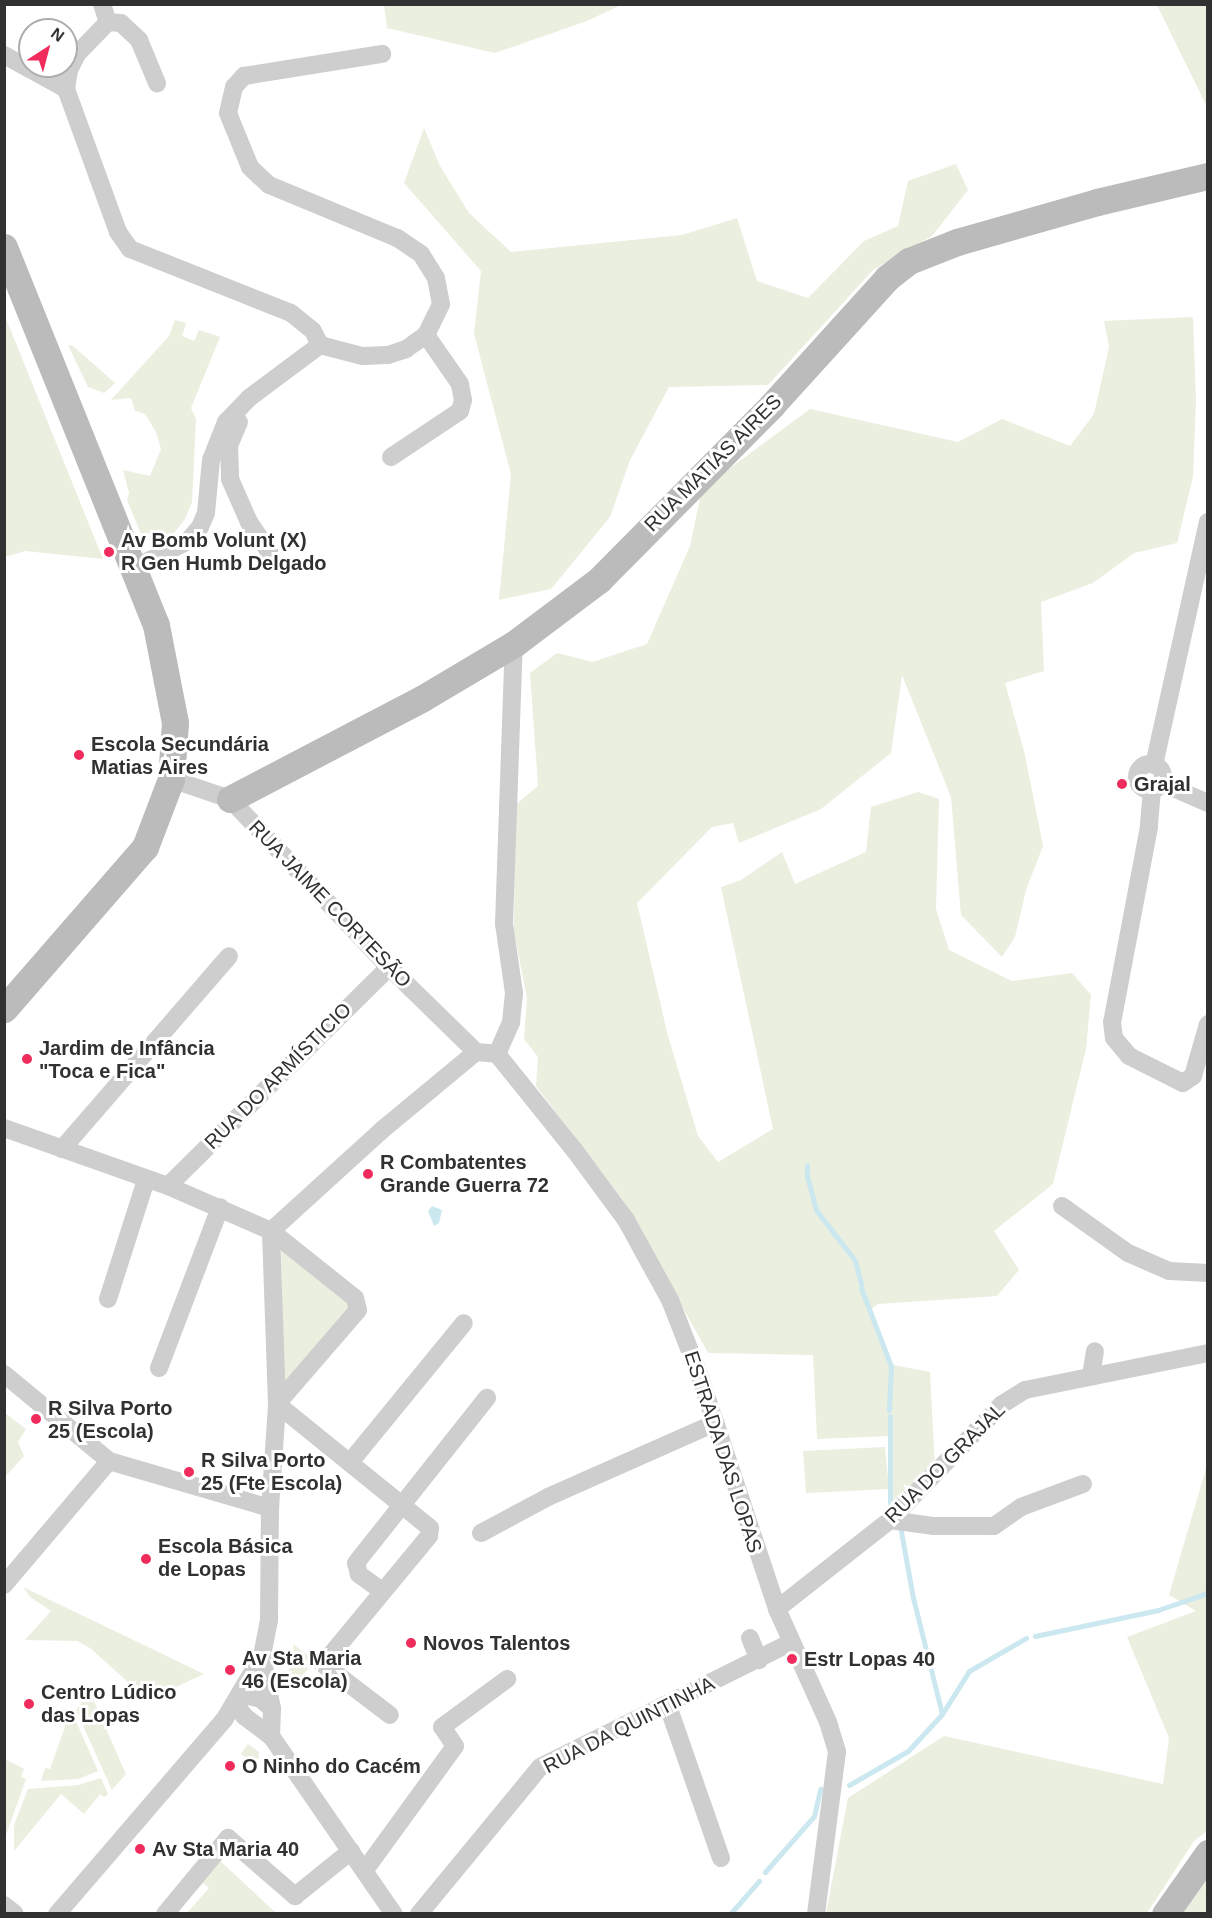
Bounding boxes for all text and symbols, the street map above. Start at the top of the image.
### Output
north arrow [18,18,78,78]
text: N [48,24,67,45]
street label: RUA MATIAS AIRES [639,389,787,537]
place label: Av Bomb Volunt (X) R Gen Humb Delgado [121,528,327,575]
marker: Av Bomb Volunt (X) R Gen Humb Delgado [102,545,116,559]
place label: Escola Secundária Matias Aires [91,732,269,779]
marker: Escola Secundária Matias Aires [72,748,86,762]
place label: Grajal [1134,772,1191,796]
marker: Grajal [1115,777,1129,791]
street label: RUA JAIME CORTESÃO [244,815,416,993]
street label: RUA DO ARMÍSTICIO [199,997,357,1155]
place label: Jardim de Infância "Toca e Fica" [39,1036,215,1083]
marker: Jardim de Infância "Toca e Fica" [20,1052,34,1066]
place label: R Combatentes Grande Guerra 72 [380,1150,549,1197]
marker: R Combatentes Grande Guerra 72 [361,1167,375,1181]
street label: ESTRADA DAS LOPAS [679,1348,767,1556]
place label: R Silva Porto 25 (Escola) [48,1396,172,1443]
street label: RUA DO GRAJAL [880,1398,1010,1528]
marker: R Silva Porto 25 (Escola) [29,1412,43,1426]
place label: R Silva Porto 25 (Fte Escola) [201,1448,342,1495]
marker: R Silva Porto 25 (Fte Escola) [182,1465,196,1479]
place label: Escola Básica de Lopas [158,1535,293,1582]
marker: Escola Básica de Lopas [139,1552,153,1566]
place label: Novos Talentos [423,1631,570,1655]
marker: Novos Talentos [404,1636,418,1650]
place label: Av Sta Maria 46 (Escola) [242,1646,361,1693]
place label: Estr Lopas 40 [804,1647,935,1671]
marker: Estr Lopas 40 [785,1652,799,1666]
marker: Av Sta Maria 46 (Escola) [223,1663,237,1677]
street label: RUA DA QUINTINHA [538,1671,720,1779]
place label: Centro Lúdico das Lopas [41,1680,177,1727]
marker: Centro Lúdico das Lopas [22,1697,36,1711]
place label: O Ninho do Cacém [242,1754,421,1778]
marker: O Ninho do Cacém [223,1759,237,1773]
place label: Av Sta Maria 40 [152,1837,299,1861]
marker: Av Sta Maria 40 [133,1842,147,1856]

